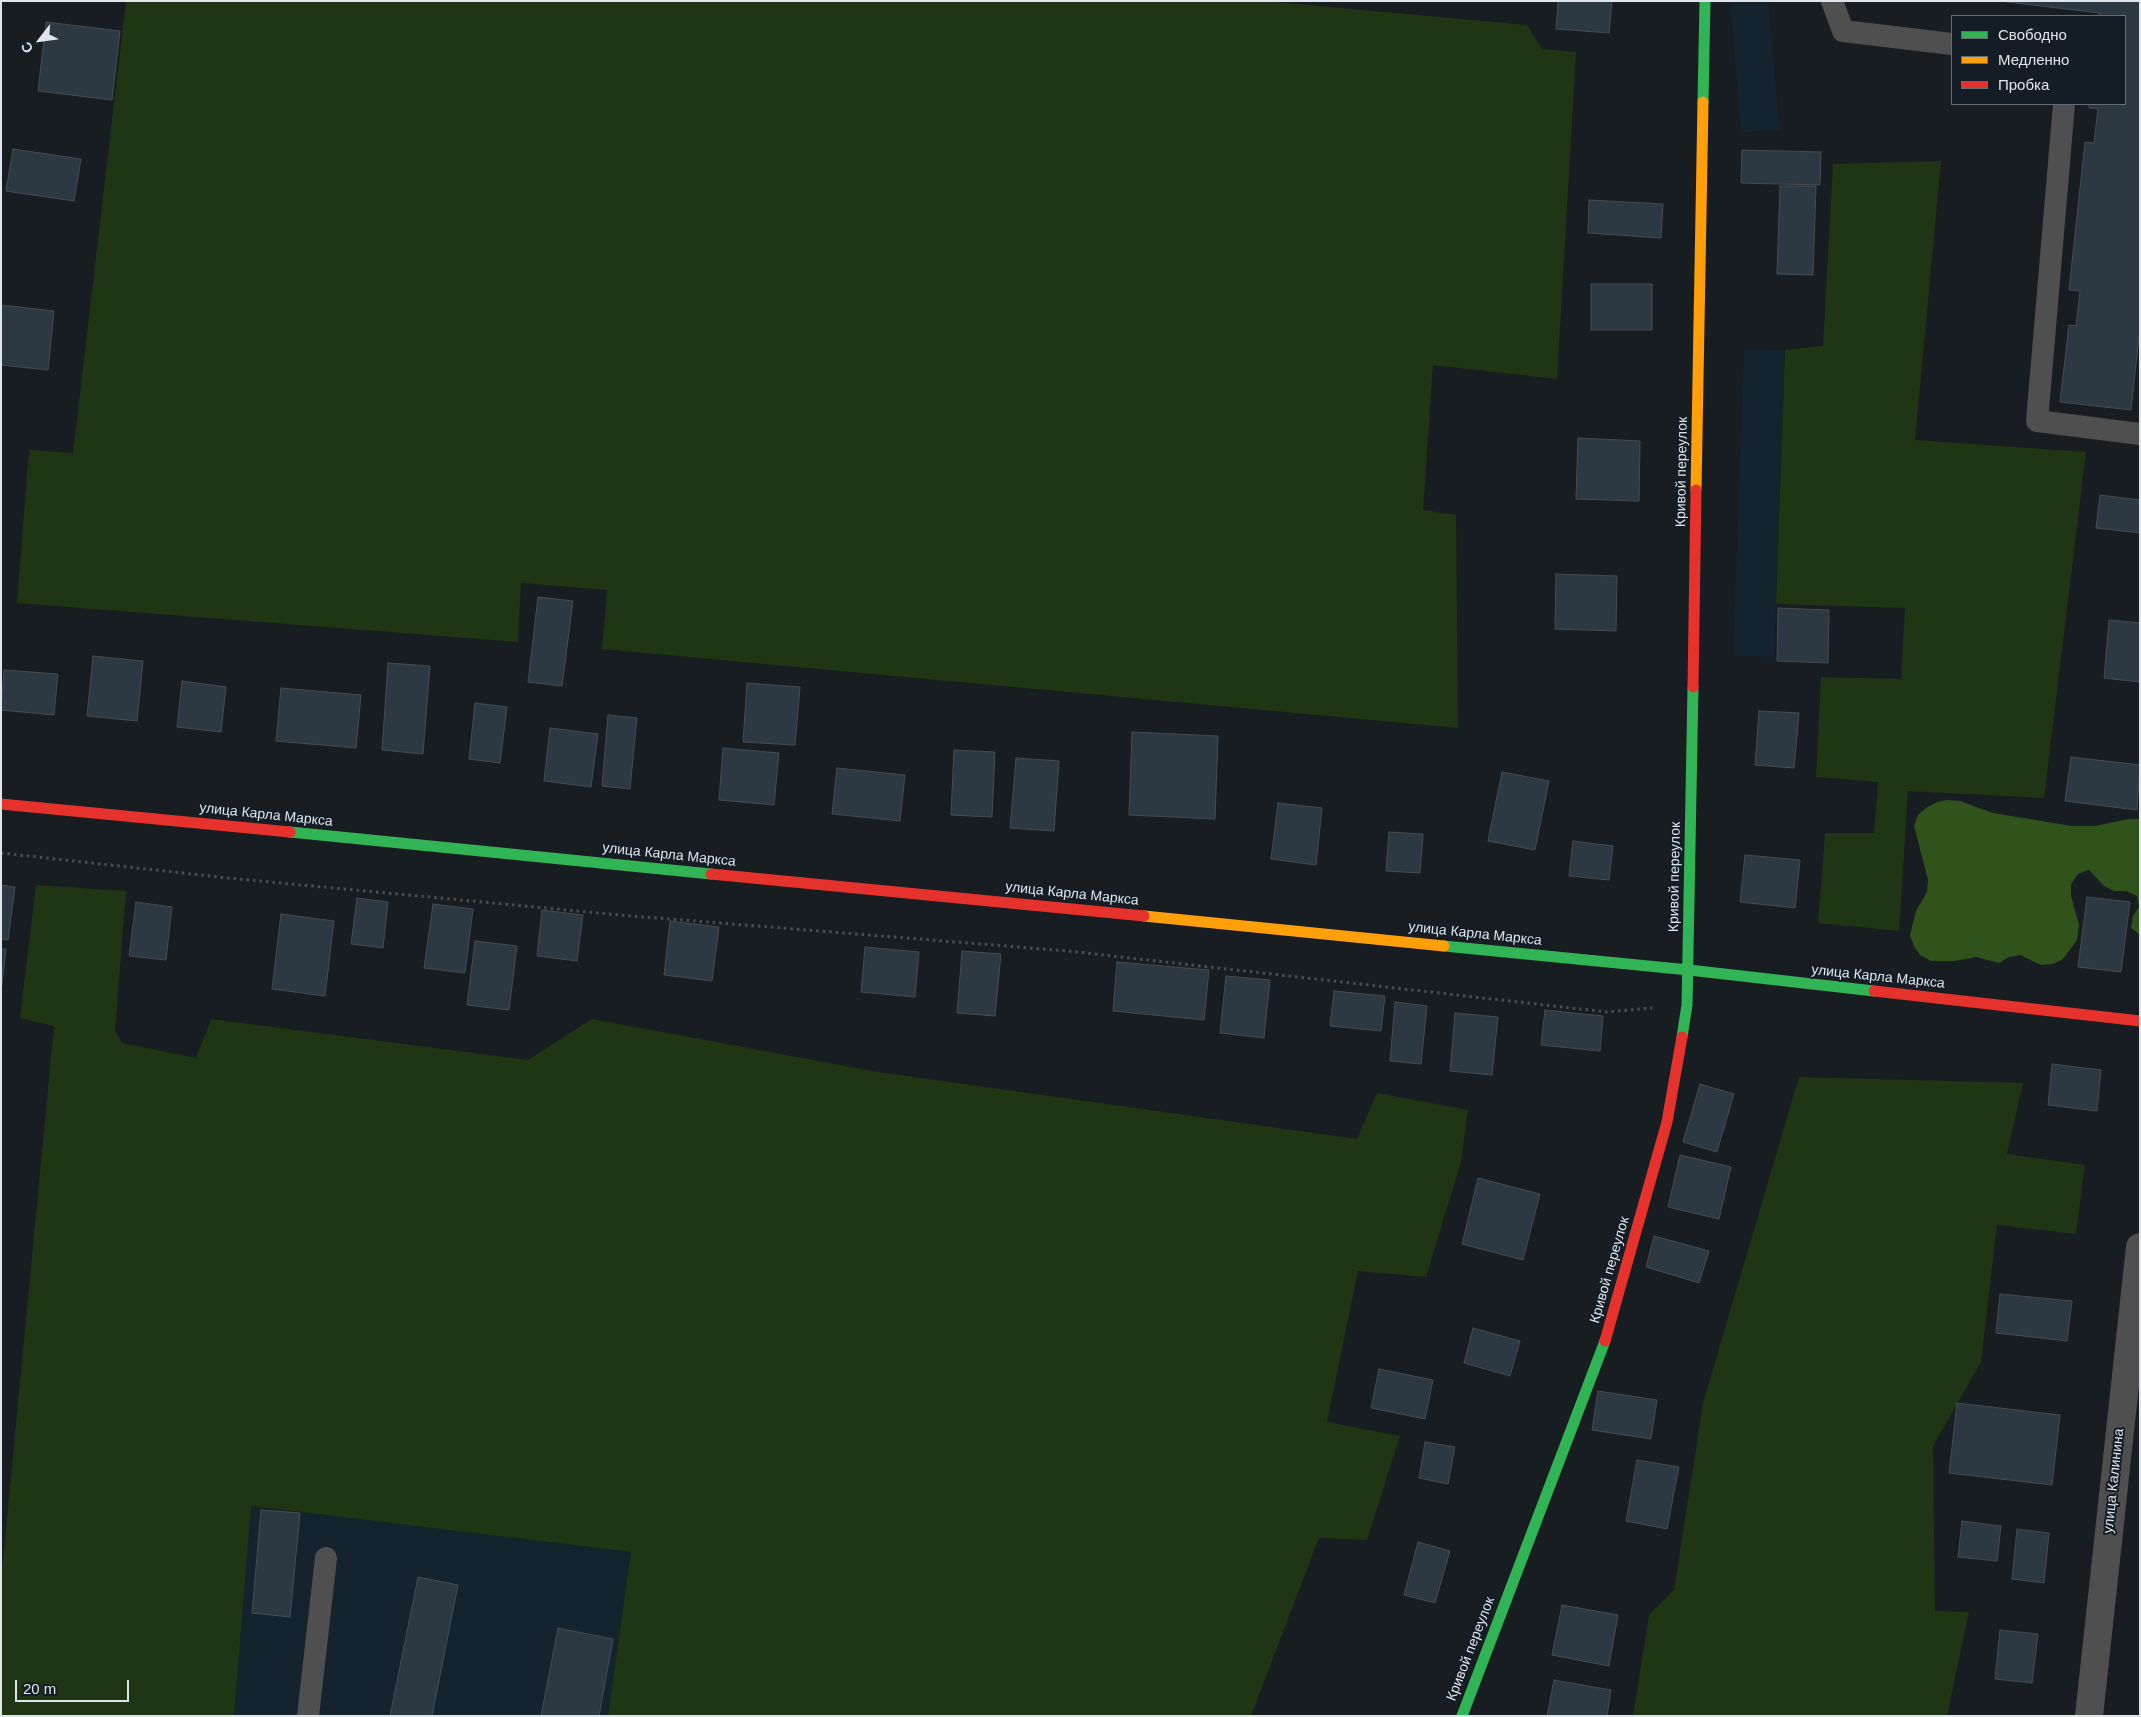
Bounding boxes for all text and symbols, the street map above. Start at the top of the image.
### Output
north arrow [15,15,65,65]
legend [1951,15,2126,105]
text: Свободно [1998,26,2067,43]
text: С [18,39,36,56]
text: Медленно [1998,51,2069,68]
text: Пробка [1998,76,2049,93]
street label: Кривой переулок [1673,417,1691,527]
street label: улица Карла Маркса [199,800,333,830]
street label: Кривой переулок [1666,822,1684,932]
street label: улица Карла Маркса [602,840,736,870]
street label: улица Карла Маркса [1005,879,1139,909]
street label: улица Карла Маркса [1408,919,1542,949]
street label: улица Карла Маркса [1811,962,1945,992]
street label: Кривой переулок [1587,1215,1633,1325]
street label: улица Калинина [2100,1428,2128,1534]
street label: Кривой переулок [1443,1595,1499,1703]
scale bar [18,1670,131,1702]
text: 20 m [23,1680,56,1697]

